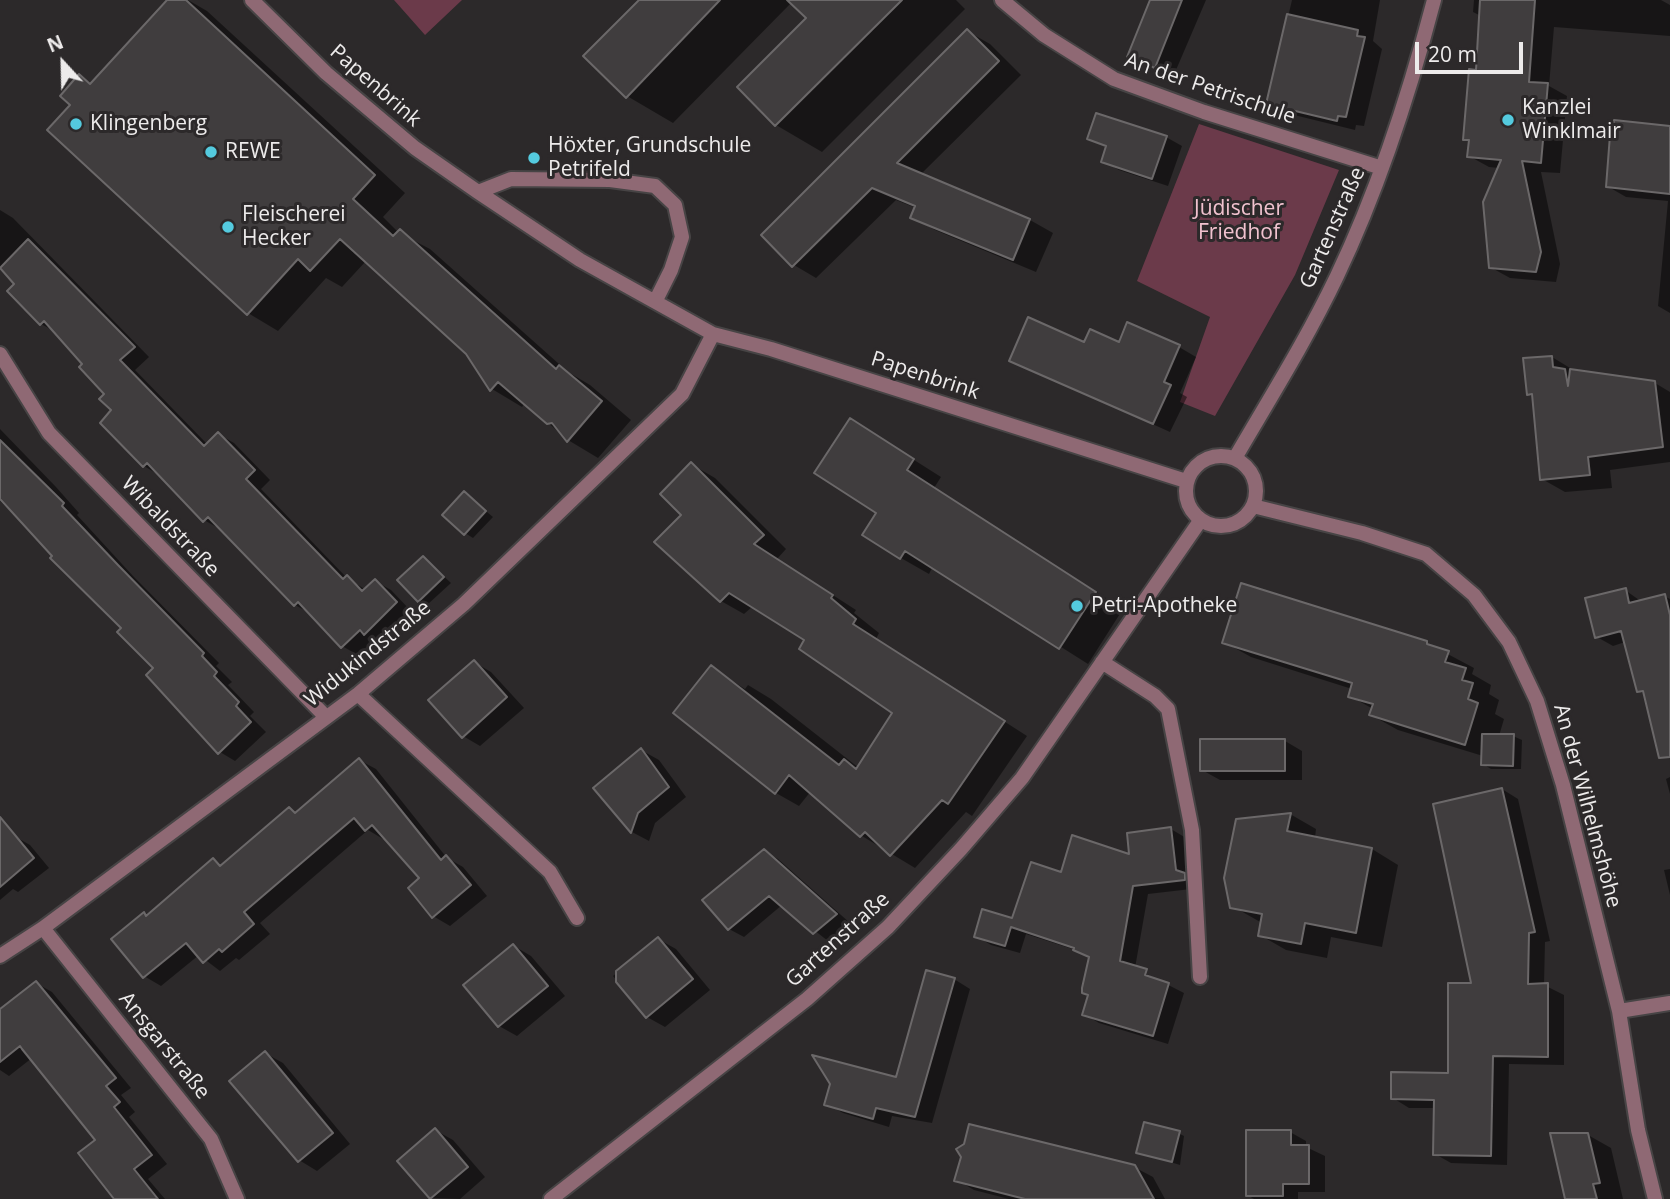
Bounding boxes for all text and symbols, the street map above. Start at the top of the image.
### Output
north arrow [28,28,98,98]
scale bar [1418,28,1526,72]
text: N [43,29,67,58]
street label: Papenbrink [324,40,426,132]
text: 20 m [1428,40,1477,68]
street label: An der Petrischule [1121,48,1299,130]
place label: Kanzlei Winklmair [1522,95,1621,145]
place label: Klingenberg [90,111,207,137]
marker: Kanzlei Winklmair [1500,112,1516,128]
marker: Klingenberg [68,116,84,132]
place label: Höxter, Grundschule Petrifeld [548,133,751,183]
place label: REWE [225,139,281,165]
marker: REWE [203,144,219,160]
marker: Höxter, Grundschule Petrifeld [526,150,542,166]
street label: Gartenstraße [1295,163,1371,293]
park label: Jüdischer Friedhof [1194,196,1284,246]
place label: Fleischerei Hecker [242,202,346,252]
marker: Fleischerei Hecker [220,219,236,235]
street label: Papenbrink [868,347,982,405]
street label: Wibaldstraße [116,472,224,582]
place label: Petri-Apotheke [1091,593,1237,619]
street label: Widukindstraße [300,595,436,713]
marker: Petri-Apotheke [1069,598,1085,614]
street label: An der Wilhelmshöhe [1548,701,1626,911]
street label: Gartenstraße [781,887,895,993]
street label: Ansgarstraße [113,987,215,1105]

